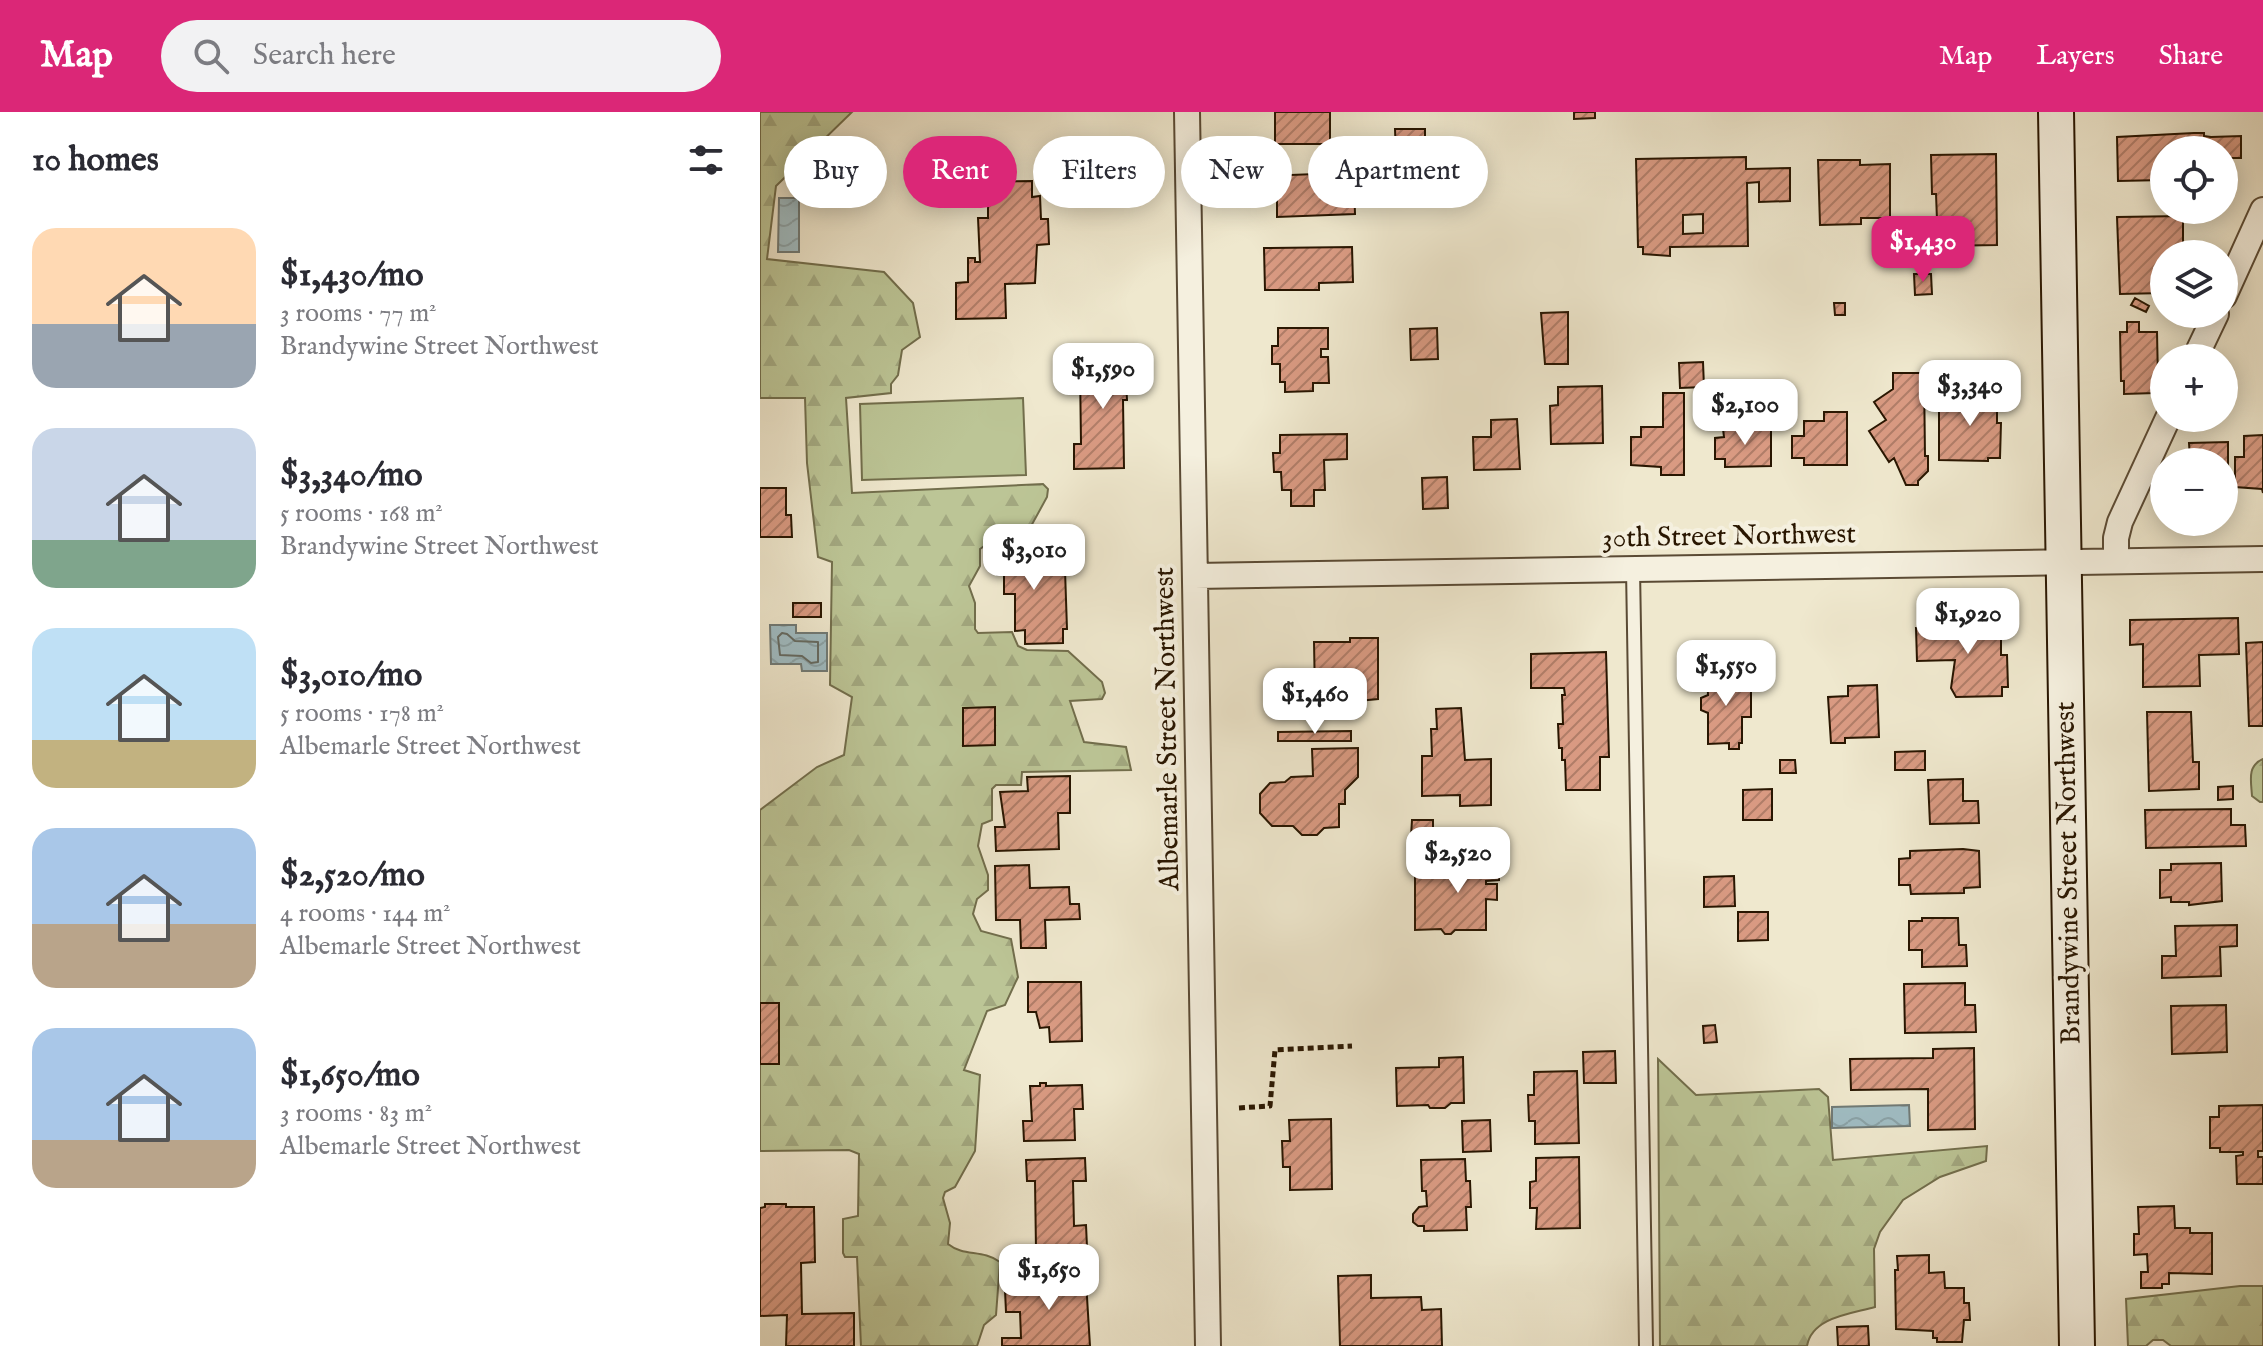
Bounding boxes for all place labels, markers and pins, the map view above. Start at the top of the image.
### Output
pin: $1,430 [1858,216,1988,284]
pin: $1,590 [1038,343,1168,411]
pin: $3,340 [1905,360,2035,428]
pin: $2,100 [1680,379,1810,447]
pin: $3,010 [969,524,1099,592]
pin: $1,920 [1903,588,2033,656]
pin: $1,550 [1661,640,1791,708]
pin: $1,460 [1250,668,1380,736]
pin: $2,520 [1393,827,1523,895]
pin: $1,650 [984,1244,1114,1312]

